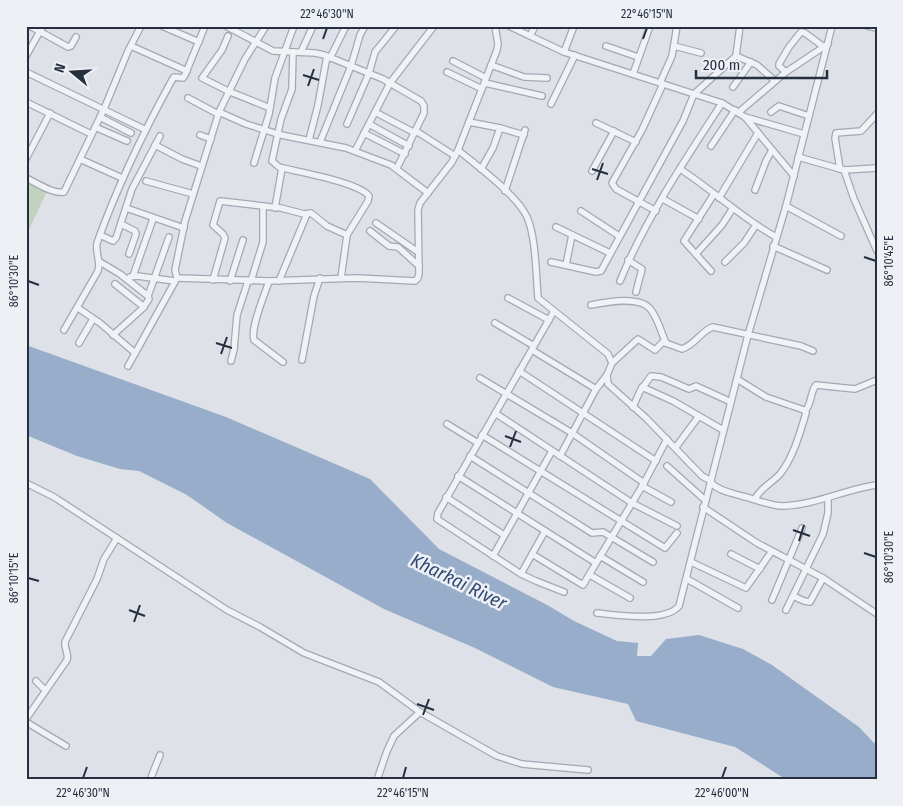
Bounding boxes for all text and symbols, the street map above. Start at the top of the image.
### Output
text: 22°46'30"N [300,7,354,21]
text: 22°46'15"N [621,7,673,21]
north arrow [48,48,98,98]
scale bar [696,48,827,80]
text: 200 m [703,56,740,74]
text: N [51,62,69,75]
text: 86°10'45"E [882,235,896,287]
text: 86°10'30"E [7,254,21,307]
text: 86°10'30"E [882,530,896,583]
water label: Kharkai River [407,548,512,615]
text: 86°10'15"E [7,552,21,603]
text: 22°46'30"N [56,786,110,800]
text: 22°46'15"N [377,786,429,800]
text: 22°46'00"N [695,786,749,800]

